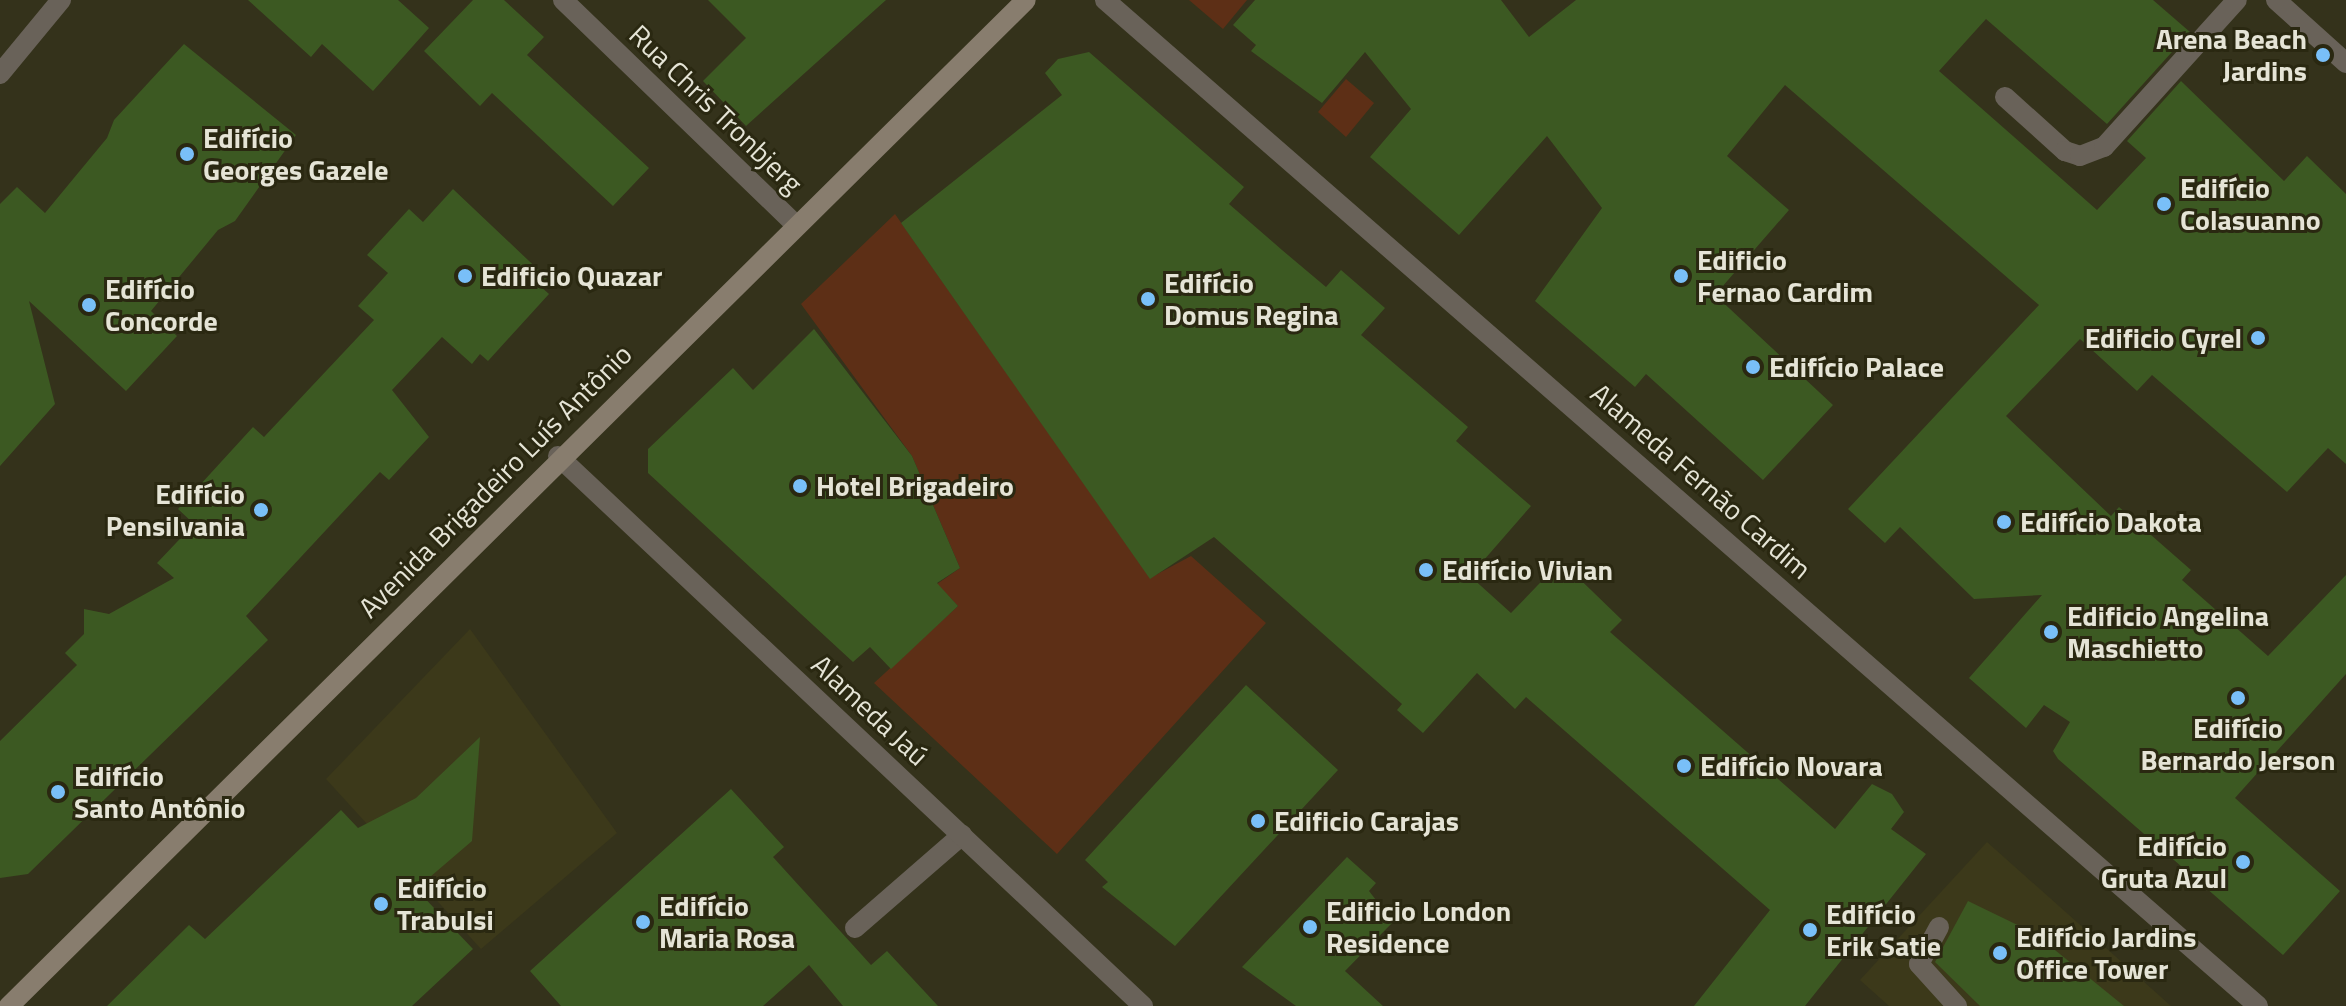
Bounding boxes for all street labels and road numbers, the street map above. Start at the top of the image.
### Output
street label: Rua Chris Tronbjerg [622,18,810,200]
street label: Avenida Brigadeiro Luís Antônio [351,337,639,625]
street label: Alameda Fernão Cardim [1584,376,1818,586]
street label: Alameda Jaú [805,648,935,772]

